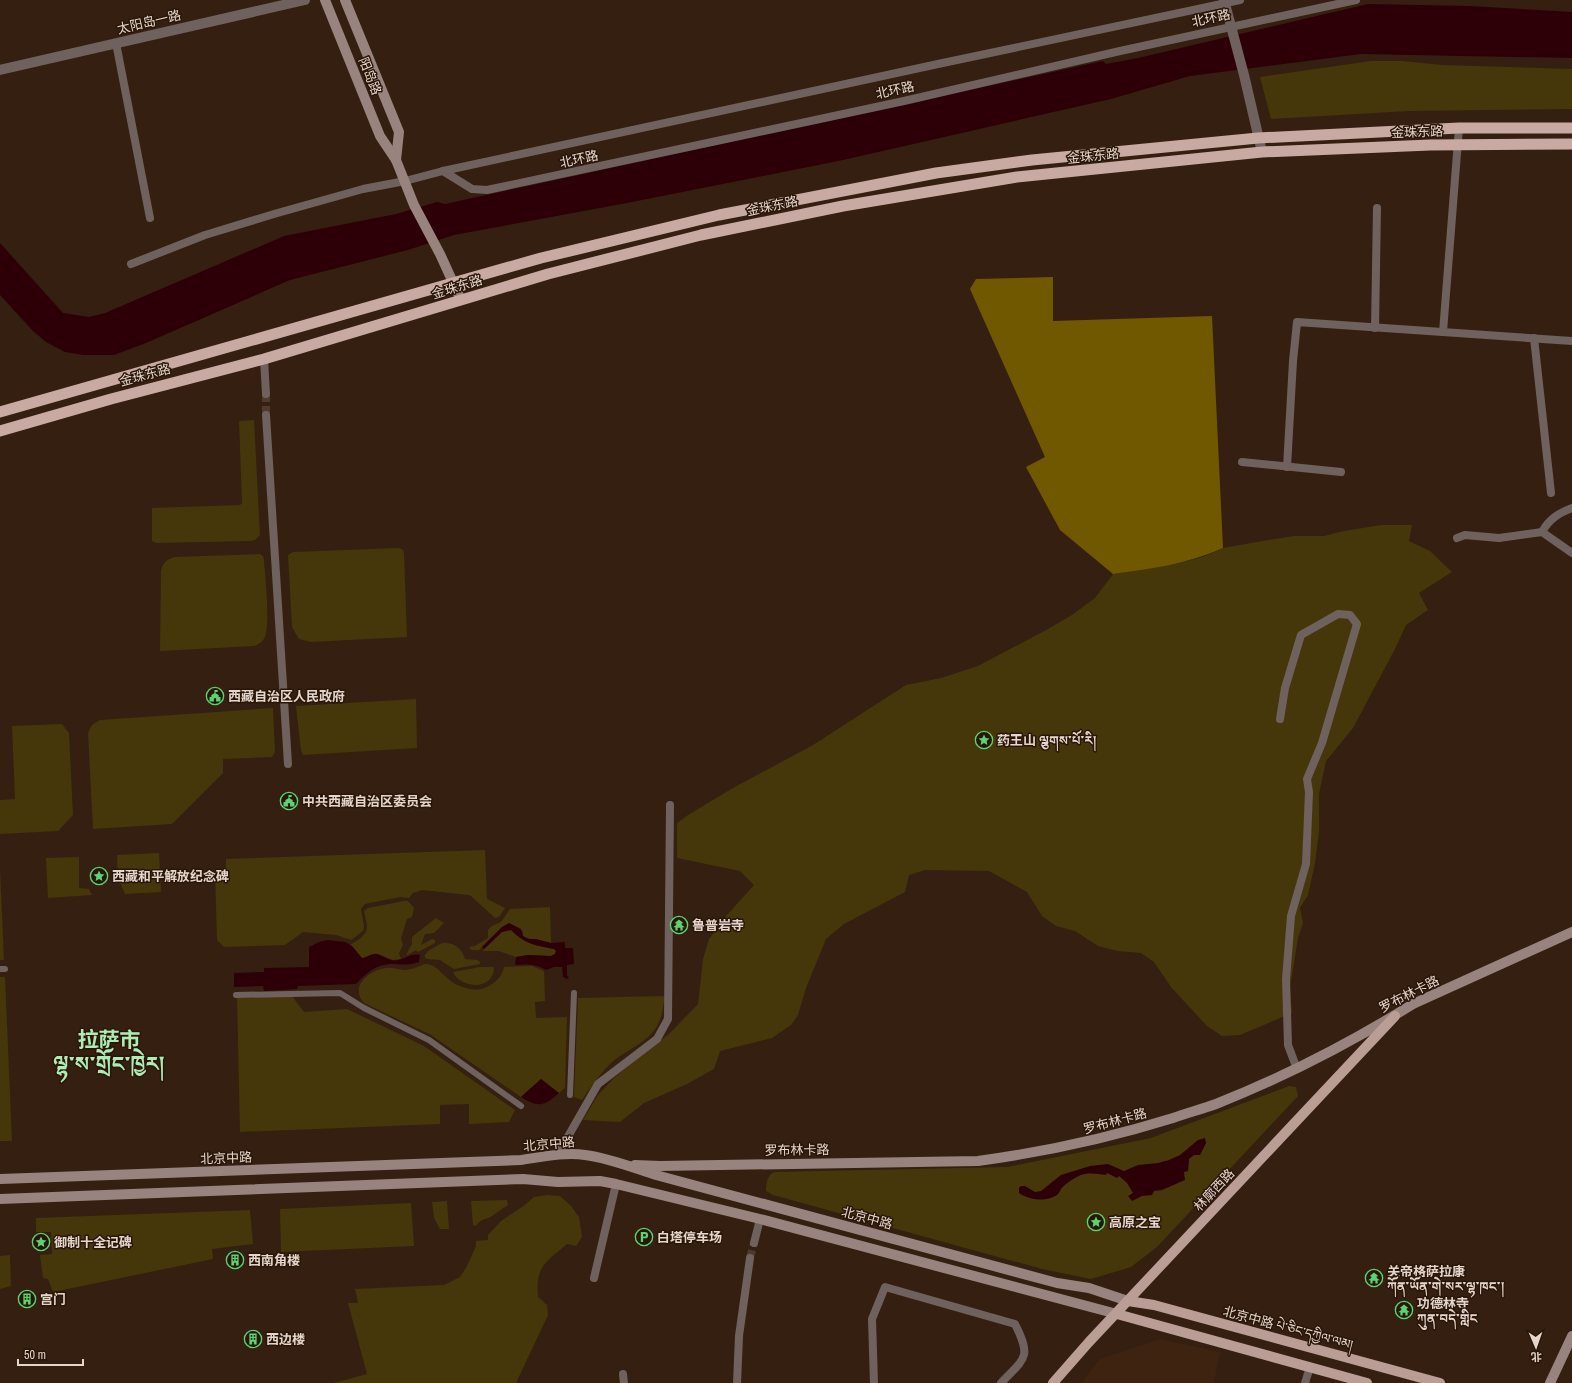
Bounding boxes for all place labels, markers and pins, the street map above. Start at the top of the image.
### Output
public building icon: 西藏自治区人民政府 [205,686,225,706]
place label: 西藏自治区人民政府 [228,688,345,705]
place icon: 药王山 ལྕགས་པོ་རི། [974,730,994,750]
place label: 药王山 ལྕགས་པོ་རི། [997,730,1096,752]
public building icon: 中共西藏自治区委员会 [279,791,299,811]
place label: 中共西藏自治区委员会 [302,793,432,810]
place icon: 西藏和平解放纪念碑 [89,866,109,886]
place label: 西藏和平解放纪念碑 [112,868,229,885]
temple icon: 鲁普岩寺 [669,915,689,935]
place label: 鲁普岩寺 [692,917,744,934]
place icon: 高原之宝 [1086,1212,1106,1232]
place label: 高原之宝 [1109,1214,1161,1231]
parking icon: 白塔停车场 [634,1227,654,1247]
place label: 白塔停车场 [657,1229,722,1246]
place icon: 御制十全记碑 [31,1232,51,1252]
place label: 御制十全记碑 [54,1234,132,1251]
building icon: 西南角楼 [225,1250,245,1270]
place label: 西南角楼 [248,1252,300,1269]
place label: 关帝格萨拉康 ཀོན་ཡོན་གེ་སར་ལྷ་ཁང་། [1387,1263,1504,1298]
temple icon: 关帝格萨拉康 ཀོན་ཡོན་གེ་སར་ལྷ་ཁང་། [1364,1268,1384,1288]
building icon: 宫门 [17,1289,37,1309]
place label: 宫门 [40,1291,66,1308]
place label: 功德林寺 ཀུན་བདེ་གླིང [1417,1295,1479,1330]
temple icon: 功德林寺 ཀུན་བདེ་གླིང [1394,1300,1414,1320]
building icon: 西边楼 [243,1329,263,1349]
place label: 西边楼 [266,1331,305,1348]

